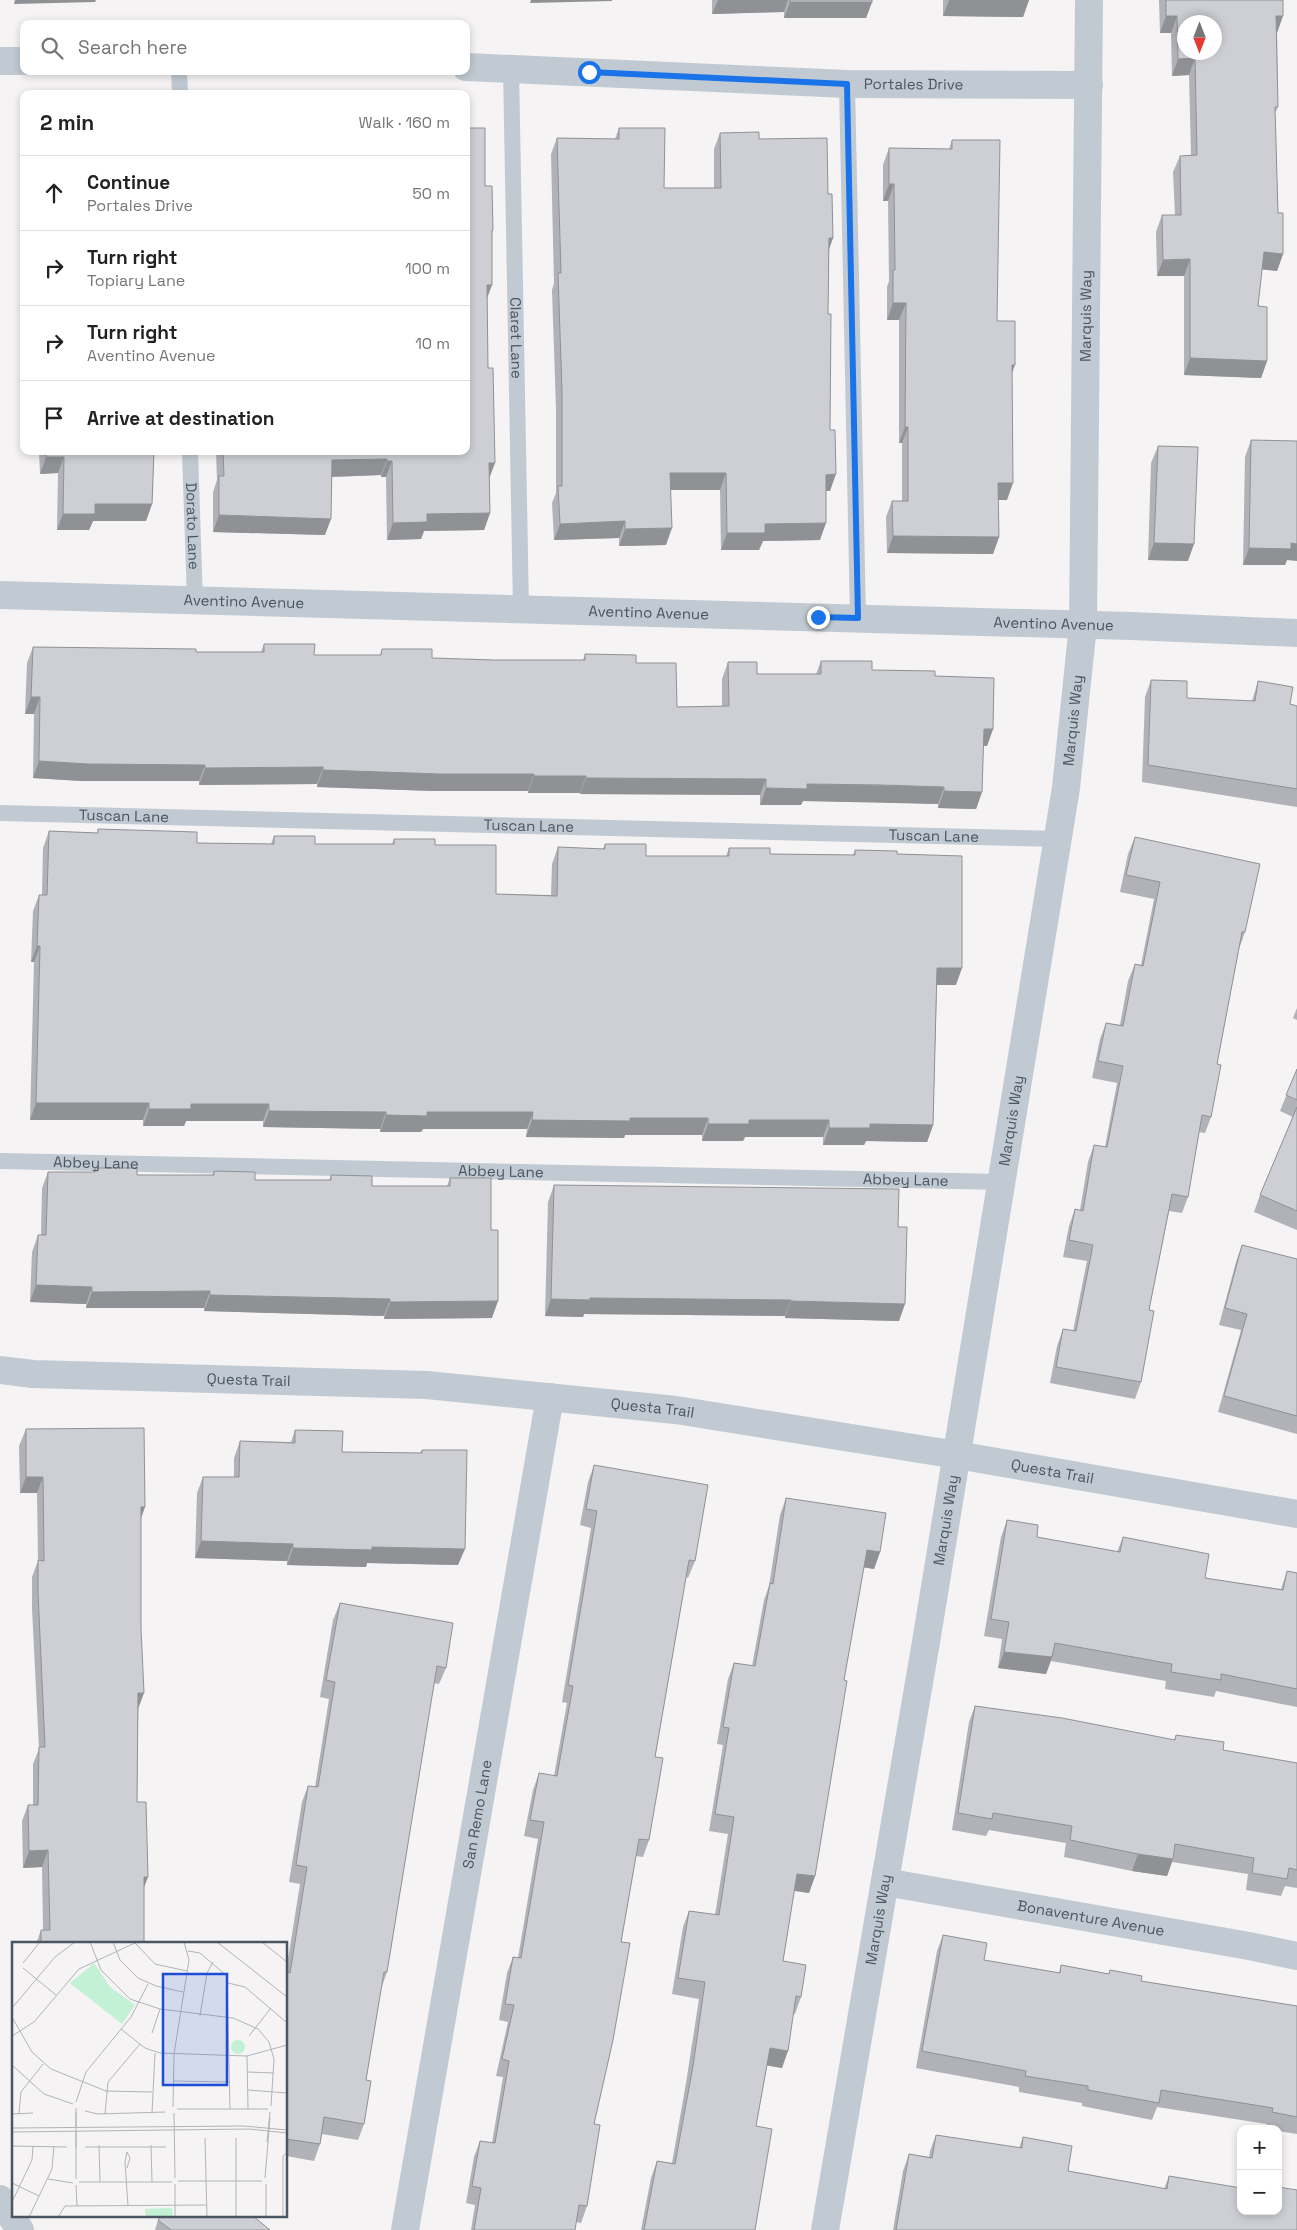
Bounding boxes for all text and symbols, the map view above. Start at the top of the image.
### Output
north arrow [1177,15,1222,60]
search box [20,20,470,75]
icon: search [38,34,66,62]
text: Search here [78,35,188,60]
route start [578,61,601,84]
street label: Portales Drive [864,74,964,93]
text: 2 min [40,109,94,136]
text: Walk · 160 m [359,112,450,133]
text: Continue [87,170,170,195]
icon: ahead [40,179,68,207]
text: 50 m [412,183,450,204]
text: Portales Drive [87,195,193,216]
text: Turn right [87,245,177,270]
icon: right [40,254,68,282]
text: 100 m [405,258,450,279]
text: Topiary Lane [87,270,185,291]
street label: Marquis Way [1076,270,1095,362]
street label: Claret Lane [506,297,527,379]
text: Turn right [87,320,177,345]
icon: right [40,329,68,357]
text: 10 m [415,333,450,354]
text: Aventino Avenue [87,345,216,366]
icon: arrive [40,404,68,432]
text: Arrive at destination [87,406,275,431]
street label: Dorato Lane [182,482,204,570]
street label: Aventino Avenue [183,590,305,612]
street label: Aventino Avenue [588,601,709,623]
route end [807,606,830,629]
street label: Aventino Avenue [993,612,1114,635]
street label: Marquis Way [1058,674,1087,767]
street label: Tuscan Lane [79,805,169,826]
street label: Tuscan Lane [483,815,574,836]
street label: Tuscan Lane [888,825,979,846]
street label: Marquis Way [994,1074,1028,1167]
street label: Abbey Lane [53,1152,139,1173]
street label: Abbey Lane [458,1161,544,1181]
street label: Abbey Lane [863,1169,949,1190]
street label: Questa Trail [206,1369,291,1390]
street label: Questa Trail [610,1393,696,1422]
street label: Questa Trail [1009,1455,1095,1488]
street label: Marquis Way [929,1473,962,1567]
street label: San Remo Lane [458,1758,496,1870]
street label: Marquis Way [861,1873,895,1966]
street label: Bonaventure Avenue [1016,1895,1166,1940]
inset map [12,1942,288,2218]
map controls [1237,2125,1282,2215]
button: + [1237,2125,1282,2170]
button: − [1237,2170,1282,2215]

